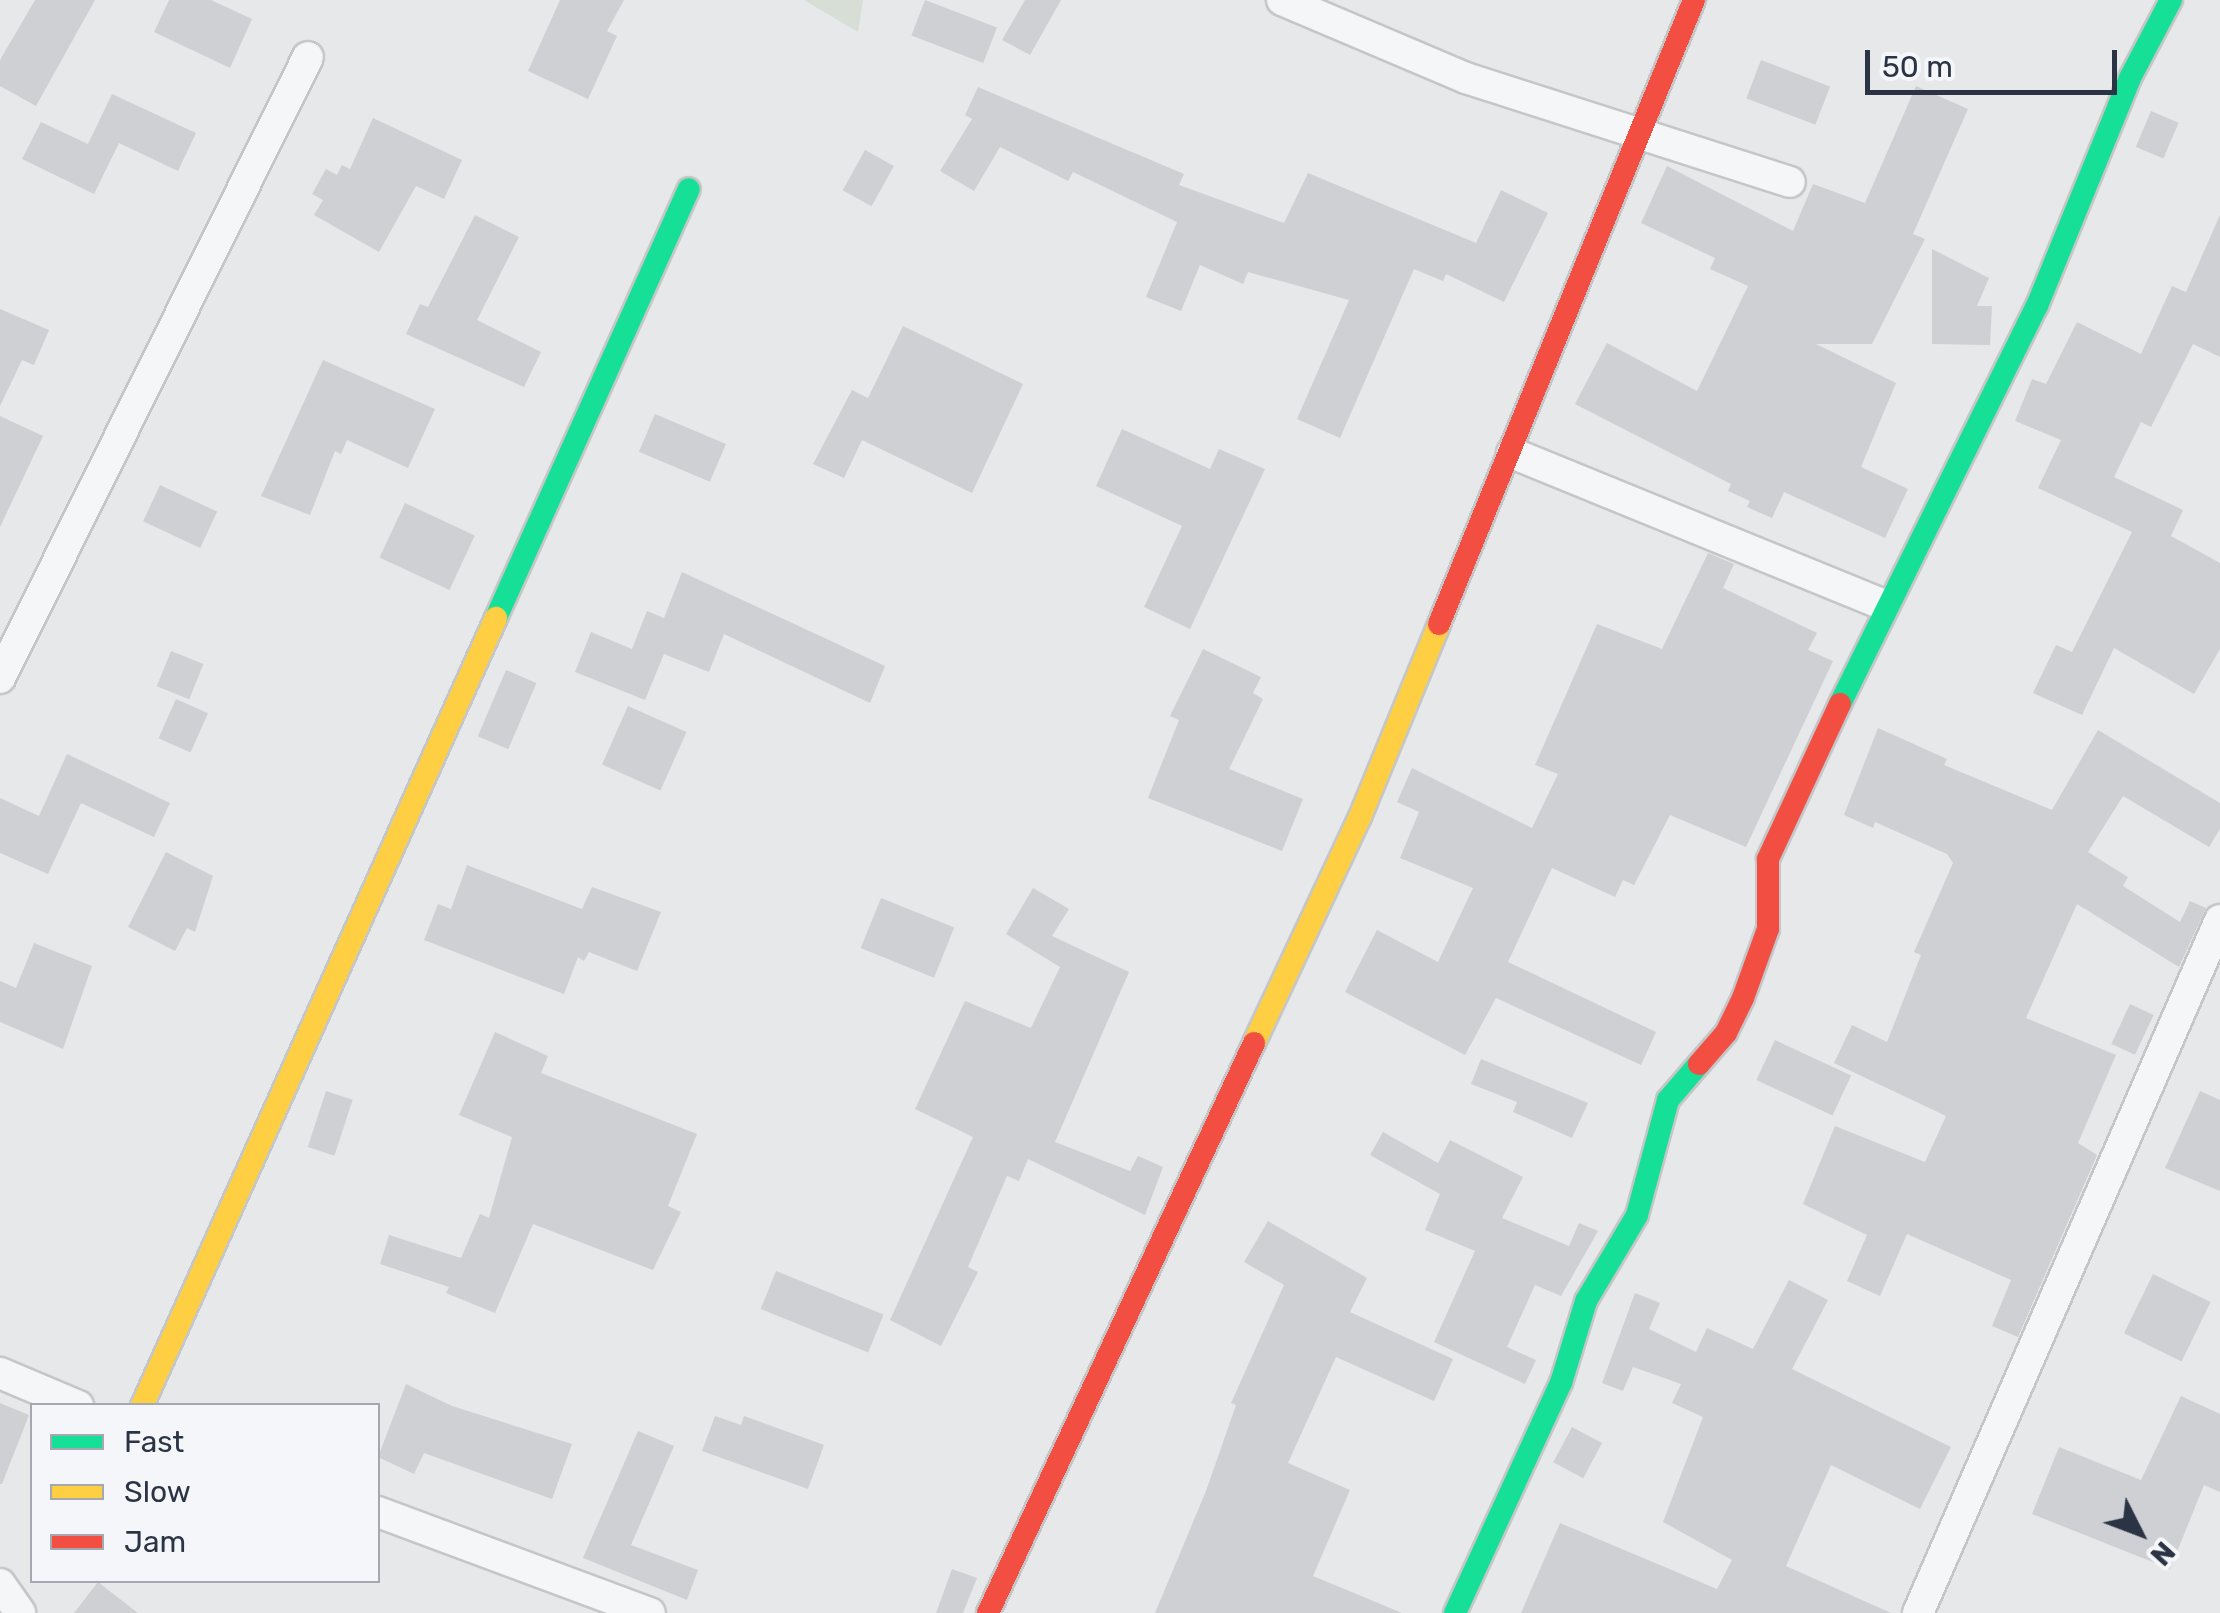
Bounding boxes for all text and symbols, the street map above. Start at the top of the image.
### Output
scale bar [1870,30,2122,92]
text: 50 m [1882,49,1953,85]
legend [30,1403,380,1583]
text: Fast [124,1424,184,1460]
text: Slow [124,1474,191,1510]
north arrow [2090,1483,2190,1583]
text: Jam [124,1524,186,1560]
text: N [2144,1535,2182,1572]

